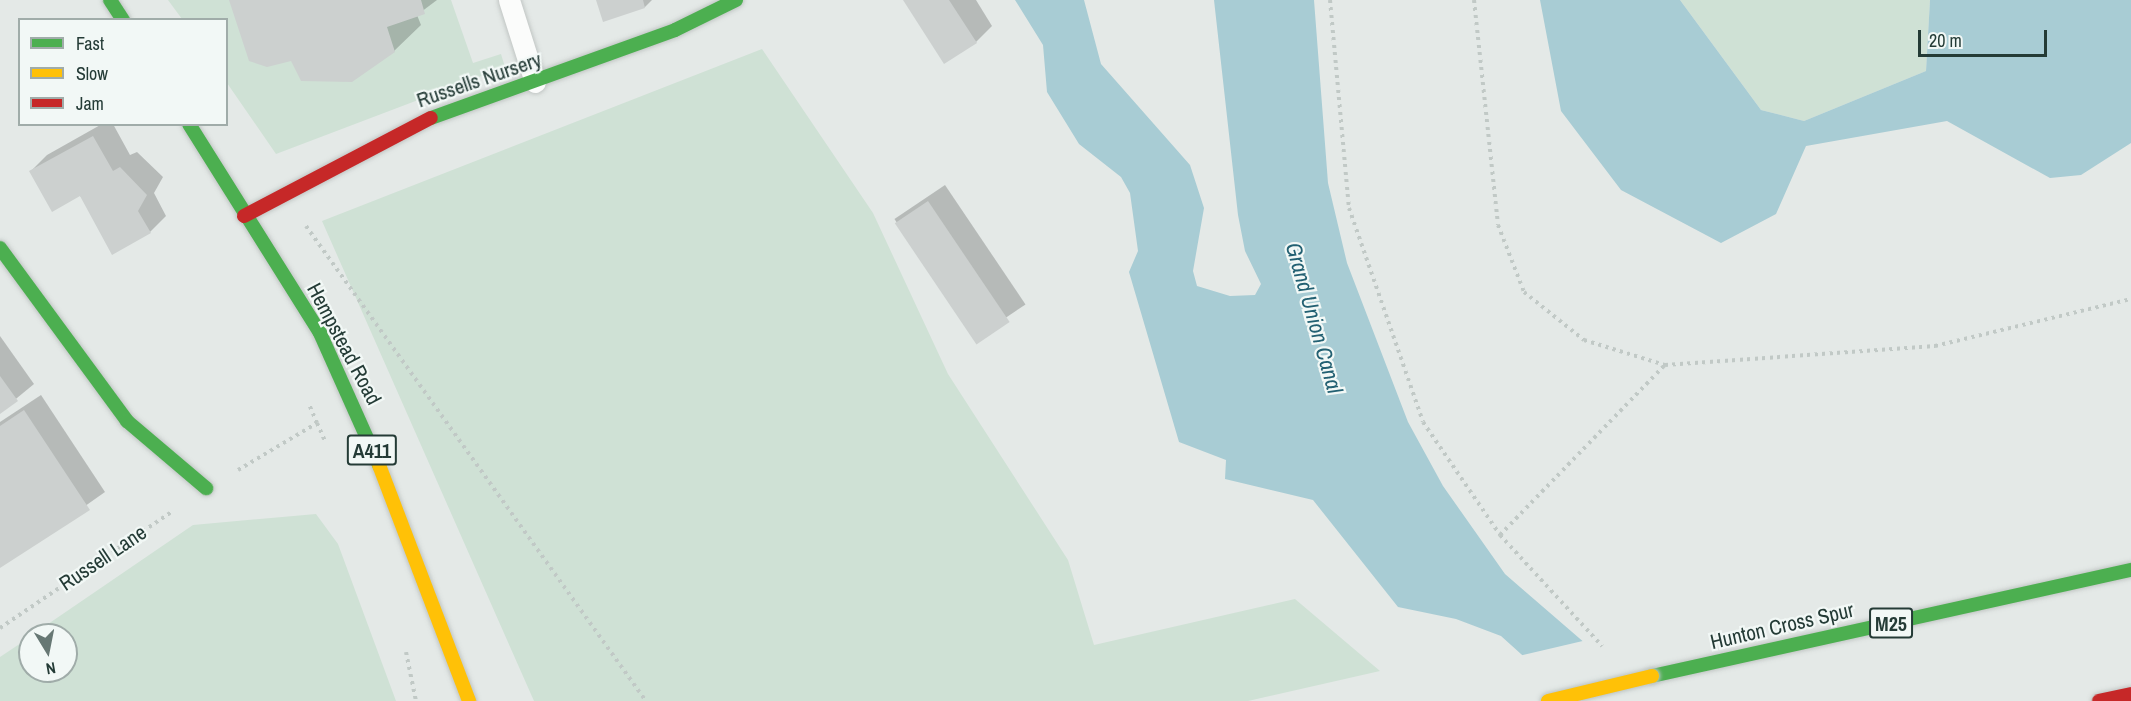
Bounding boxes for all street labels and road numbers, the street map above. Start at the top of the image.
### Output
street label: Russells Nursery [413,47,545,113]
street label: Hempstead Road [301,279,387,409]
road number: A411 [346,433,398,467]
street label: Russell Lane [55,520,151,596]
street label: Hunton Cross Spur [1708,597,1856,655]
road number: M25 [1868,606,1914,640]

